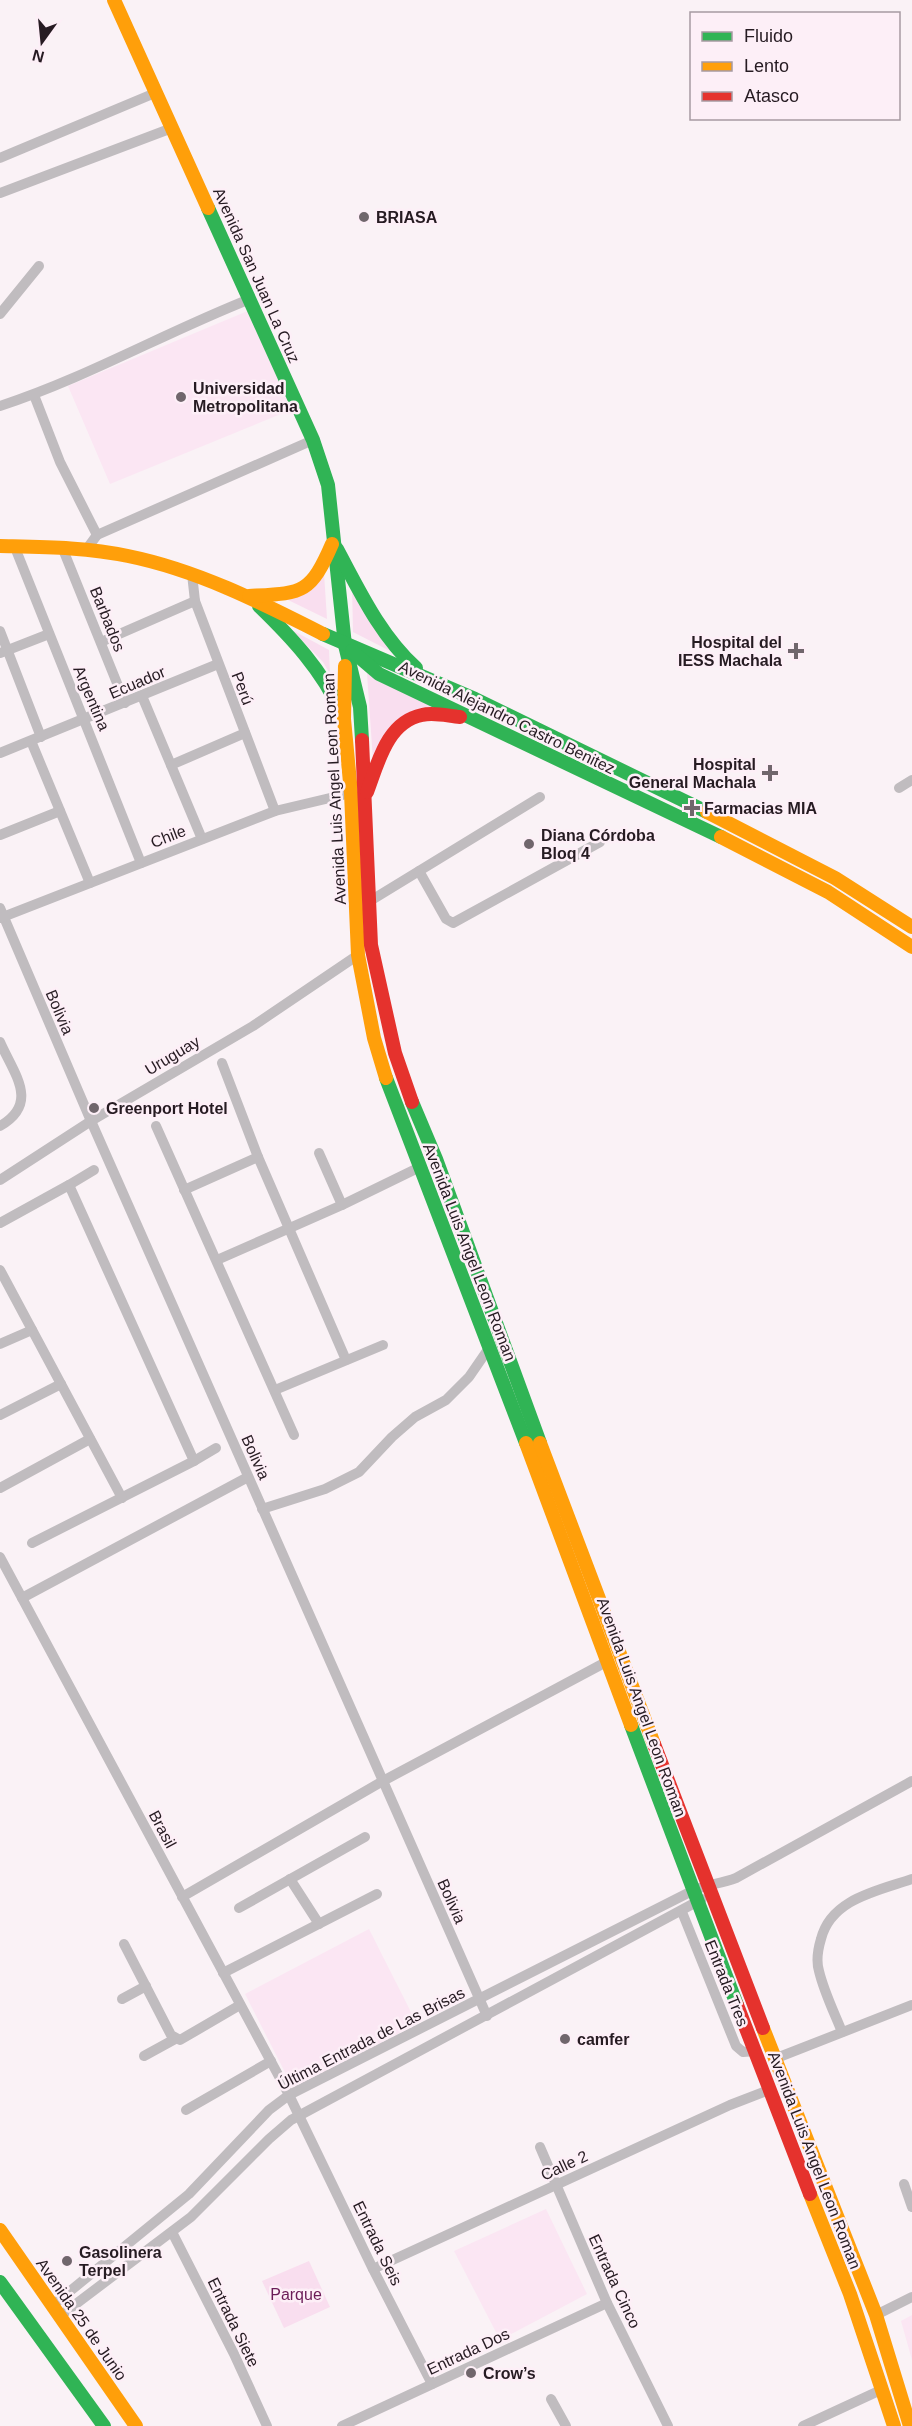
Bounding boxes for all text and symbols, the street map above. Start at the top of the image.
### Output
north arrow [12,12,72,72]
legend [690,12,900,120]
text: Fluido [744,26,793,46]
text: N [30,46,46,66]
text: Lento [744,56,789,76]
text: Atasco [744,86,799,106]
street label: Avenida San Juan La Cruz [210,185,303,365]
place label: BRIASA [376,209,438,226]
marker: BRIASA [357,210,371,224]
place label: Universidad Metropolitana [193,380,298,415]
marker: Universidad Metropolitana [174,390,188,404]
street label: Barbados [87,584,128,654]
place label: Hospital del IESS Machala [678,634,782,669]
marker: Hospital del IESS Machala [787,642,805,660]
street label: Avenida Alejandro Castro Benitez [396,658,617,777]
street label: Argentina [70,663,113,733]
street label: Ecuador [106,663,169,702]
street label: Perú [229,669,257,707]
street label: Avenida Luis Angel Leon Roman [320,673,349,905]
place label: Hospital General Machala [629,756,756,791]
marker: Hospital General Machala [761,764,779,782]
place label: Farmacias MIA [704,800,817,817]
marker: Farmacias MIA [685,801,699,815]
street label: Chile [148,822,188,851]
place label: Diana Córdoba Bloq 4 [541,827,655,862]
marker: Diana Córdoba Bloq 4 [522,837,536,851]
street label: Bolivia [43,987,77,1037]
street label: Uruguay [142,1033,203,1078]
place label: Greenport Hotel [106,1100,228,1117]
marker: Greenport Hotel [87,1101,101,1115]
street label: Avenida Luis Angel Leon Roman [420,1141,519,1363]
street label: Bolivia [238,1432,273,1482]
street label: Avenida Luis Angel Leon Roman [594,1595,689,1819]
street label: Brasil [146,1808,179,1851]
street label: Bolivia [434,1876,469,1926]
street label: Entrada Tres [701,1938,752,2029]
street label: Última Entrada de Las Brisas [275,1983,467,2093]
place label: camfer [577,2031,629,2048]
marker: camfer [558,2032,572,2046]
street label: Avenida Luis Angel Leon Roman [765,2049,864,2271]
street label: Calle 2 [538,2147,590,2184]
street label: Entrada Seis [350,2198,405,2288]
street label: Entrada Cinco [585,2232,644,2331]
place label: Gasolinera Terpel [79,2244,162,2279]
marker: Gasolinera Terpel [60,2254,74,2268]
street label: Avenida 25 de Junio [33,2255,130,2384]
street label: Entrada Siete [205,2275,262,2370]
park label: Parque [270,2286,322,2303]
street label: Entrada Dos [424,2325,512,2378]
place label: Crow’s [483,2365,536,2382]
marker: Crow’s [464,2366,478,2380]

